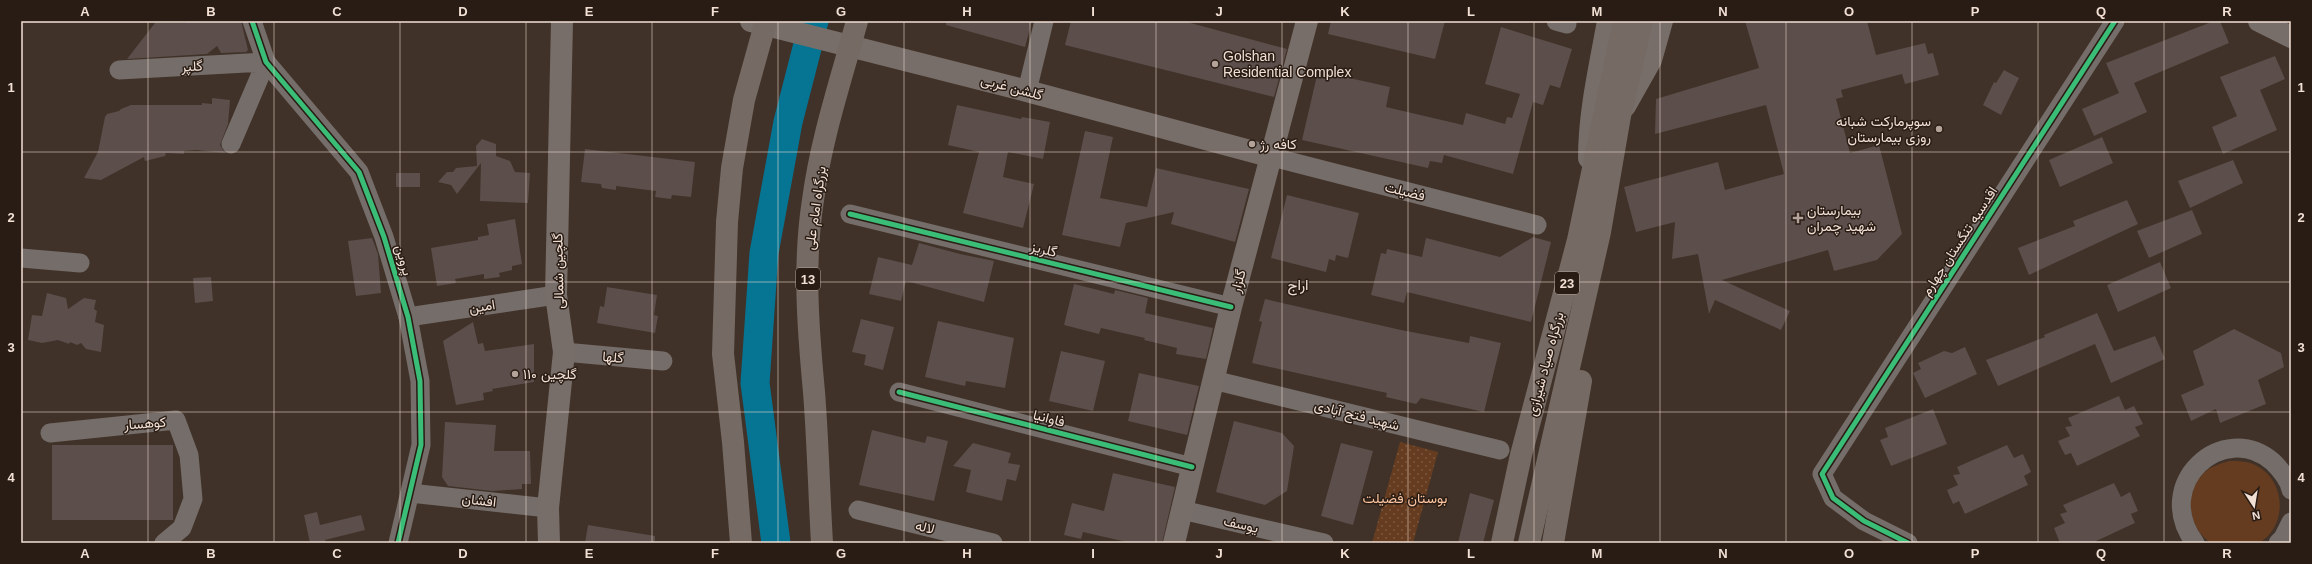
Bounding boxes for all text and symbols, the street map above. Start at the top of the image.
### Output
text: A [80,4,90,19]
text: B [206,4,216,19]
text: C [332,4,342,19]
text: D [458,4,468,19]
text: E [585,4,594,19]
text: F [711,4,719,19]
text: G [836,4,846,19]
text: H [962,4,972,19]
text: I [1091,4,1095,19]
text: J [1215,4,1223,19]
text: K [1340,4,1350,19]
text: L [1467,4,1475,19]
text: M [1592,4,1602,19]
text: N [1718,4,1728,19]
text: O [1844,4,1854,19]
text: P [1971,4,1980,19]
text: Q [2096,4,2106,19]
text: R [2222,4,2232,19]
place label: Golshan Residential Complex [1223,48,1351,80]
street label: گلپر [180,57,203,77]
marker: Golshan Residential Complex [1210,59,1220,69]
street label: گلشن غربی [979,71,1045,104]
text: 1 [7,80,15,95]
text: 1 [2297,80,2305,95]
place label: سوپرمارکت شبانه روزی بیمارستان [1836,113,1931,146]
marker: سوپرمارکت شبانه روزی بیمارستان [1934,124,1944,134]
place label: کافه رژ [1259,136,1297,153]
marker: کافه رژ [1247,139,1257,149]
street label: بزرگراه امام علی [801,165,830,251]
street label: فضیلت [1383,178,1427,204]
street label: اقدسیه تنگستان چهارم [1918,183,2002,300]
place label: بیمارستان شهید چمران [1807,202,1876,236]
text: 2 [7,210,15,225]
text: 2 [2297,210,2305,225]
marker: بیمارستان شهید چمران [1792,212,1804,224]
street label: گلچین شمالی [549,233,569,309]
street label: گلریز [1028,238,1059,261]
street label: پروین [390,243,416,278]
road number: 13 [796,268,820,290]
street label: گلزار [1227,268,1250,295]
road number: 23 [1555,272,1579,294]
district label: اراج [1287,276,1309,296]
street label: امین [468,296,496,317]
street label: بزرگراه صیاد شیرازی [1523,310,1568,418]
text: 3 [7,340,15,355]
text: 3 [2297,340,2305,355]
street label: گلها [602,348,624,367]
place label: گلچین ۱۱۰ [523,366,577,384]
marker: گلچین ۱۱۰ [510,369,520,379]
street label: شهید فتح آبادی [1312,397,1401,436]
street label: فاوانیا [1031,406,1067,431]
street label: کوهسار [122,414,167,434]
text: 4 [7,470,15,485]
text: 4 [2297,470,2305,485]
north arrow [2234,486,2274,526]
street label: افشان [461,490,497,511]
park label: بوستان فضیلت [1363,490,1447,507]
text: N [2251,509,2261,522]
street label: یوسف [1222,512,1260,537]
street label: لاله [914,517,936,537]
text: A [80,546,90,561]
text: B [206,546,216,561]
text: C [332,546,342,561]
text: D [458,546,468,561]
text: E [585,546,594,561]
text: F [711,546,719,561]
text: G [836,546,846,561]
text: H [962,546,972,561]
text: I [1091,546,1095,561]
text: J [1215,546,1223,561]
text: K [1340,546,1350,561]
text: L [1467,546,1475,561]
text: M [1592,546,1602,561]
text: N [1718,546,1728,561]
text: O [1844,546,1854,561]
text: P [1971,546,1980,561]
text: Q [2096,546,2106,561]
text: R [2222,546,2232,561]

